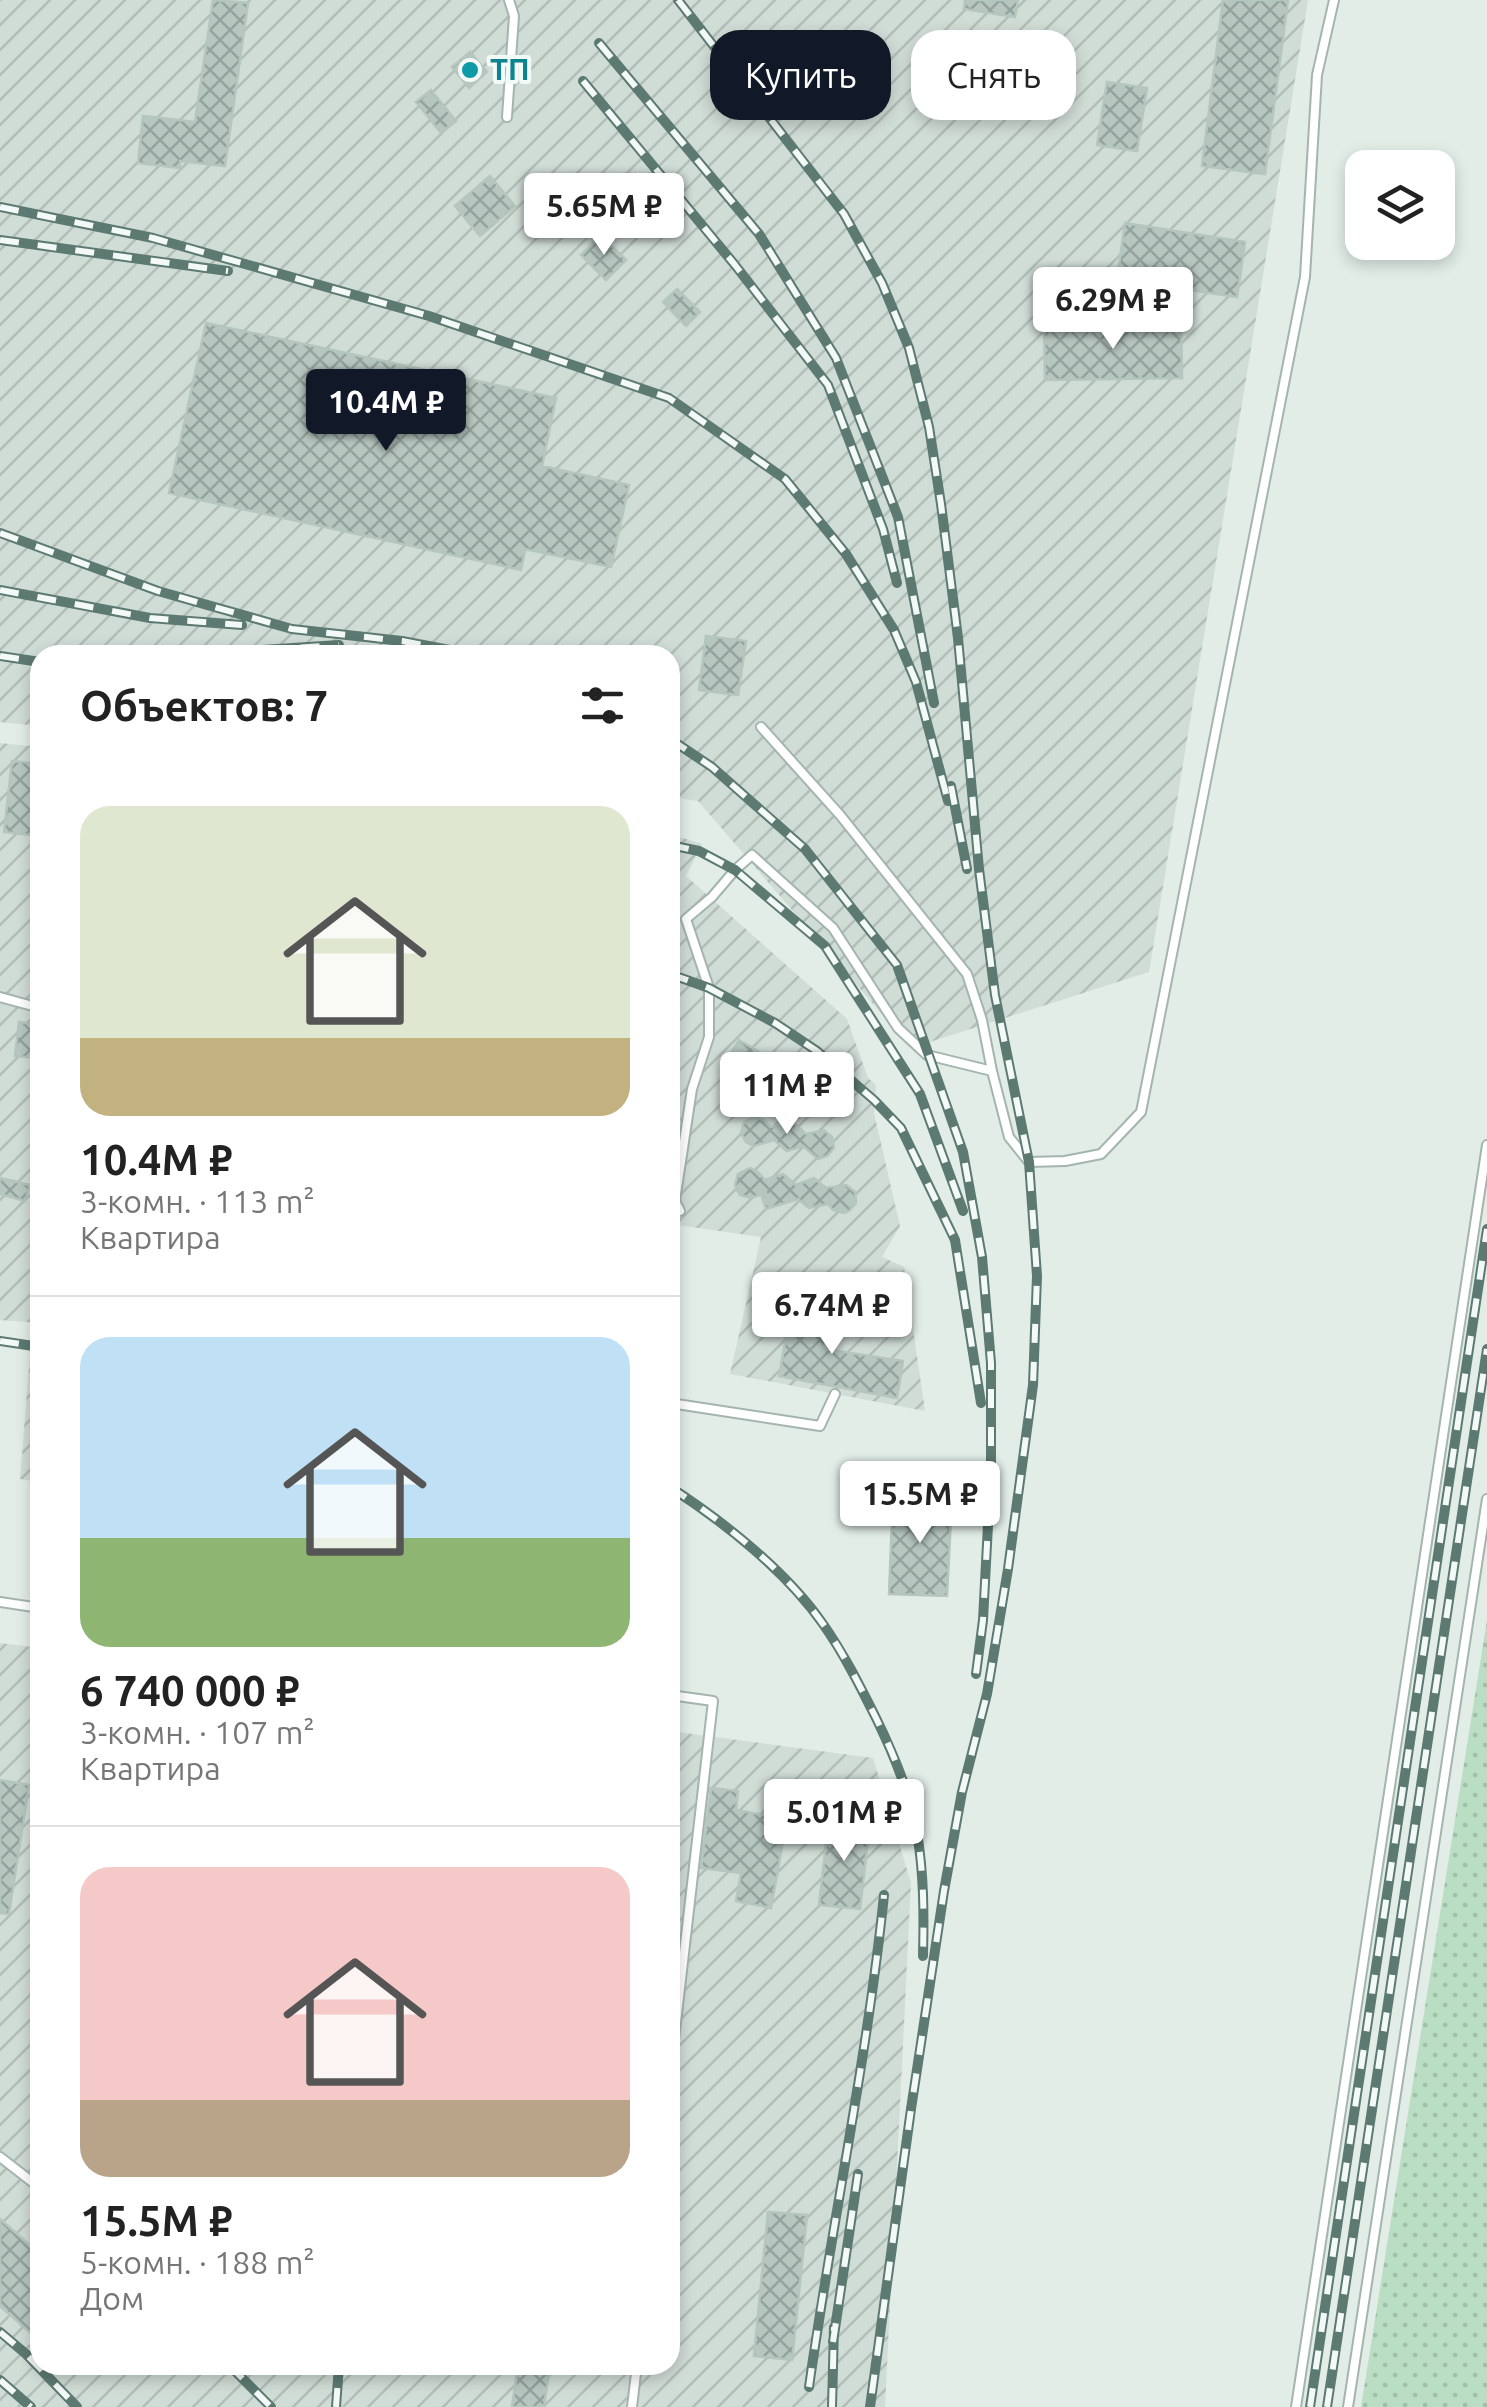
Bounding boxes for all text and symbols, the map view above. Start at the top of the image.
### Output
chip: Купить [710,30,891,120]
chip: Снять [911,30,1076,120]
place label: ТП [490,52,530,86]
marker: ТП [459,59,481,81]
map controls [1345,150,1455,260]
button: layers [1345,150,1455,260]
pin: 5.65M ₽ [512,173,696,258]
text: 5.65M ₽ [546,187,662,223]
pin: 6.29M ₽ [1021,267,1205,352]
text: 6.29M ₽ [1055,281,1171,317]
pin: 10.4M ₽ [294,369,478,454]
text: 10.4M ₽ [328,383,444,419]
icon: filters [575,678,630,733]
text: Объектов: 7 [80,682,328,729]
icon: home [265,871,445,1051]
pin: 11M ₽ [717,1052,857,1137]
text: 11M ₽ [742,1066,832,1102]
text: 10.4M ₽ [80,1136,232,1183]
text: 3-комн. · 113 m² [80,1183,315,1219]
text: Квартира [80,1219,221,1255]
pin: 6.74M ₽ [740,1272,924,1357]
text: 6.74M ₽ [774,1286,890,1322]
icon: home [265,1402,445,1582]
pin: 15.5M ₽ [828,1461,1012,1546]
text: 15.5M ₽ [862,1475,978,1511]
text: 6 740 000 ₽ [80,1667,299,1714]
text: 3-комн. · 107 m² [80,1714,315,1750]
text: Квартира [80,1750,221,1786]
pin: 5.01M ₽ [752,1779,936,1864]
text: 5.01M ₽ [786,1793,902,1829]
icon: home [265,1932,445,2112]
text: 15.5M ₽ [80,2197,232,2244]
text: 5-комн. · 188 m² [80,2244,315,2280]
text: Дом [80,2280,144,2316]

